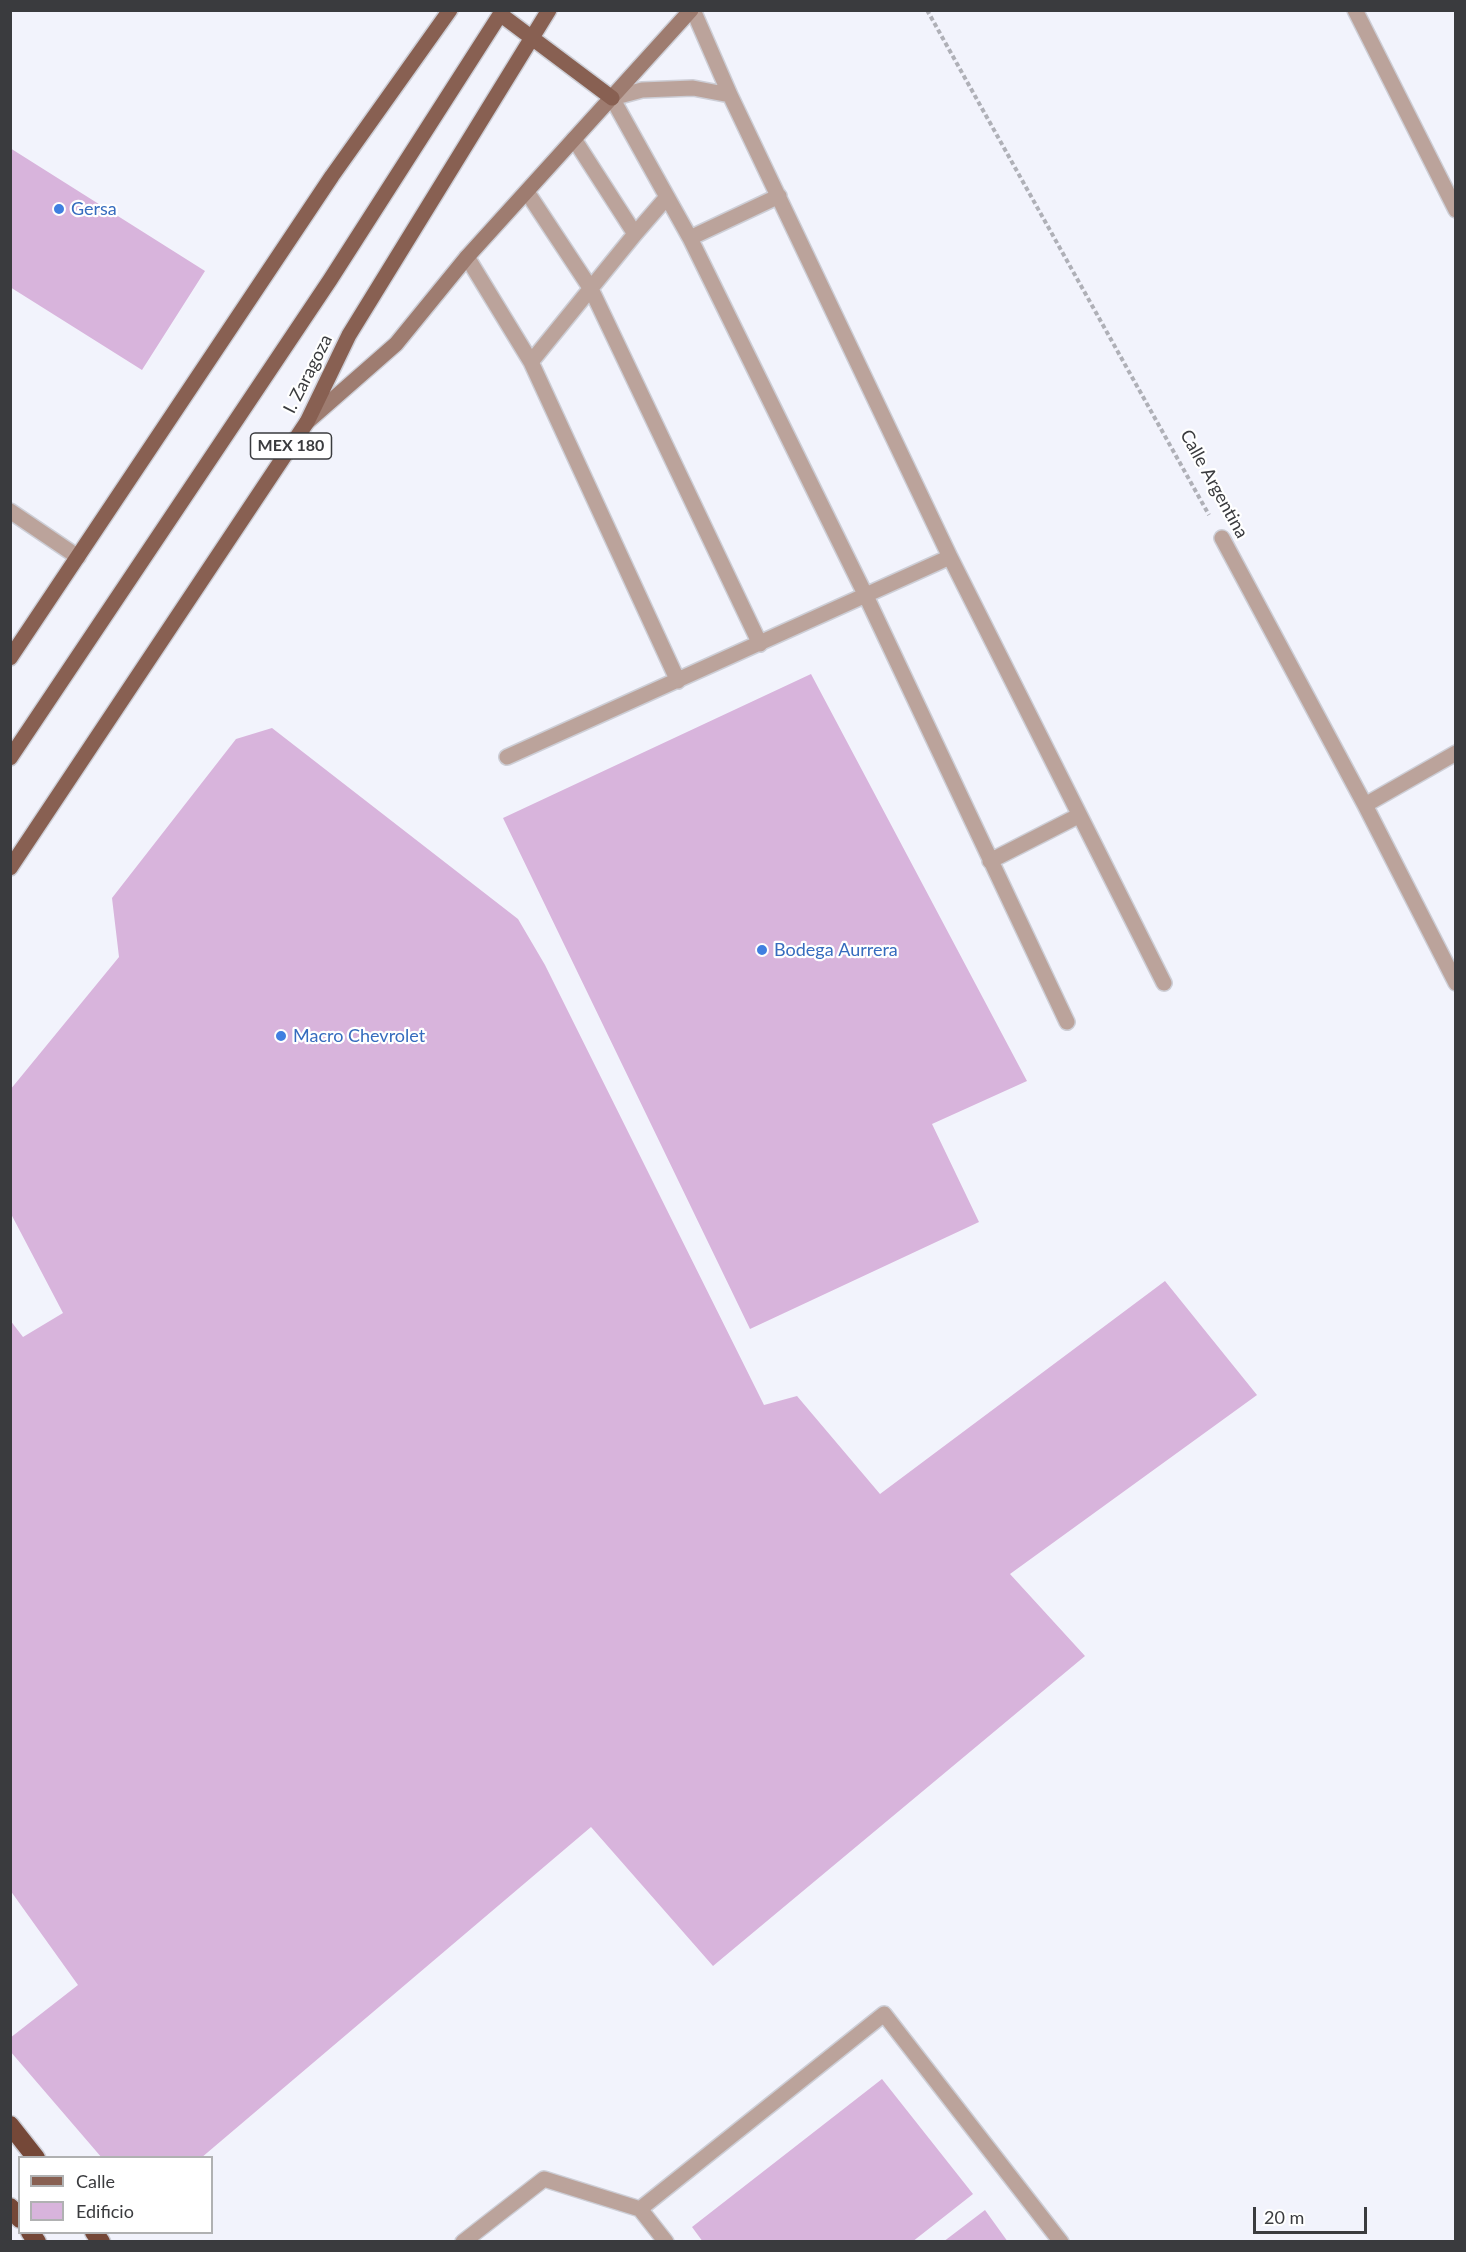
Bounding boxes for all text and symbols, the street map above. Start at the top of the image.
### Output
place label: Gersa [71,198,117,220]
marker: Gersa [52,202,66,216]
street label: I. Zaragoza [279,331,337,417]
street label: Calle Argentina [1175,426,1253,542]
road number: MEX 180 [250,433,332,459]
place label: Bodega Aurrera [774,939,898,961]
marker: Bodega Aurrera [755,943,769,957]
place label: Macro Chevrolet [293,1025,425,1047]
marker: Macro Chevrolet [274,1029,288,1043]
legend [18,2156,213,2234]
text: Calle [76,2170,115,2192]
scale bar [1256,2195,1370,2233]
text: Edificio [76,2200,134,2222]
text: 20 m [1264,2206,1304,2228]

